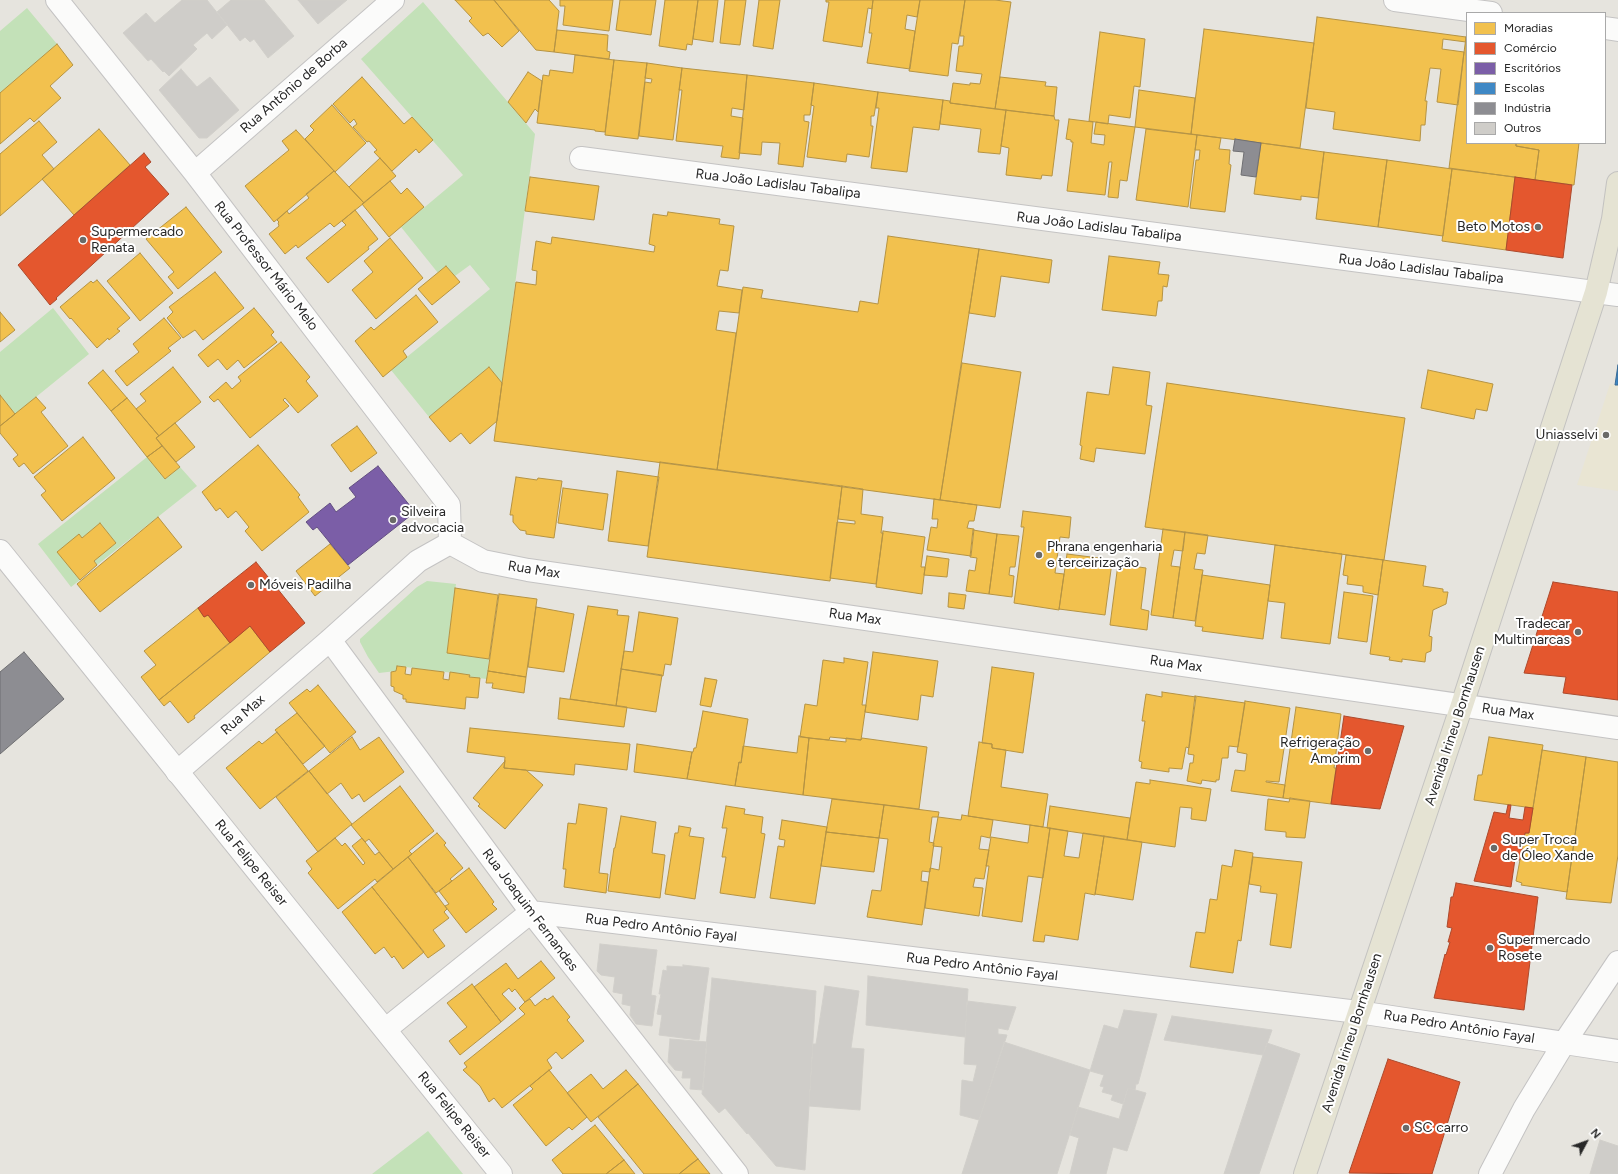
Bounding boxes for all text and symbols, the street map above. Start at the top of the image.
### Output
legend [1466,12,1606,144]
text: Moradias [1504,21,1553,35]
street label: Rua Antônio de Borba [237,35,351,137]
text: Comércio [1504,41,1557,55]
text: Escritórios [1504,61,1561,75]
text: Escolas [1504,81,1545,95]
text: Indústria [1504,101,1551,115]
text: Outros [1504,121,1541,135]
street label: Rua João Ladislau Tabalipa [695,166,861,202]
street label: Rua Professor Mário Melo [210,198,322,334]
street label: Rua João Ladislau Tabalipa [1016,209,1182,245]
place label: Beto Motos [1457,219,1530,235]
marker: Beto Motos [1533,222,1543,232]
place label: Supermercado Renata [91,224,183,256]
marker: Supermercado Renata [78,235,88,245]
street label: Rua João Ladislau Tabalipa [1338,251,1504,287]
place label: Uniasselvi [1536,427,1598,443]
marker: Uniasselvi [1601,430,1611,440]
place label: Silveira advocacia [401,504,464,536]
marker: Silveira advocacia [388,515,398,525]
place label: Phrana engenharia e terceirização [1047,539,1162,572]
marker: Phrana engenharia e terceirização [1034,550,1044,560]
street label: Rua Max [507,558,561,582]
place label: Móveis Padilha [259,577,351,593]
marker: Móveis Padilha [246,580,256,590]
street label: Rua Max [828,605,882,629]
place label: Tradecar Multimarcas [1494,616,1570,648]
marker: Tradecar Multimarcas [1573,627,1583,637]
street label: Avenida Irineu Bornhausen [1421,644,1489,808]
street label: Rua Max [1149,652,1203,676]
street label: Rua Max [218,691,268,739]
street label: Rua Max [1481,700,1535,724]
place label: Refrigeração Amorim [1280,735,1360,768]
marker: Refrigeração Amorim [1363,746,1373,756]
street label: Rua Felipe Reiser [211,816,291,910]
place label: Super Troca de Óleo Xande [1502,832,1594,864]
marker: Super Troca de Óleo Xande [1489,843,1499,853]
street label: Rua Joaquim Fernandes [478,845,582,975]
street label: Rua Pedro Antônio Fayal [584,910,738,946]
place label: Supermercado Rosete [1498,932,1590,964]
marker: Supermercado Rosete [1485,943,1495,953]
street label: Rua Pedro Antônio Fayal [905,949,1059,985]
street label: Avenida Irineu Bornhausen [1318,951,1386,1115]
street label: Rua Pedro Antônio Fayal [1382,1007,1536,1047]
street label: Rua Felipe Reiser [414,1068,494,1162]
place label: SC carro [1414,1120,1468,1136]
north arrow [1566,1122,1606,1162]
marker: SC carro [1401,1123,1411,1133]
text: N [1588,1126,1603,1141]

